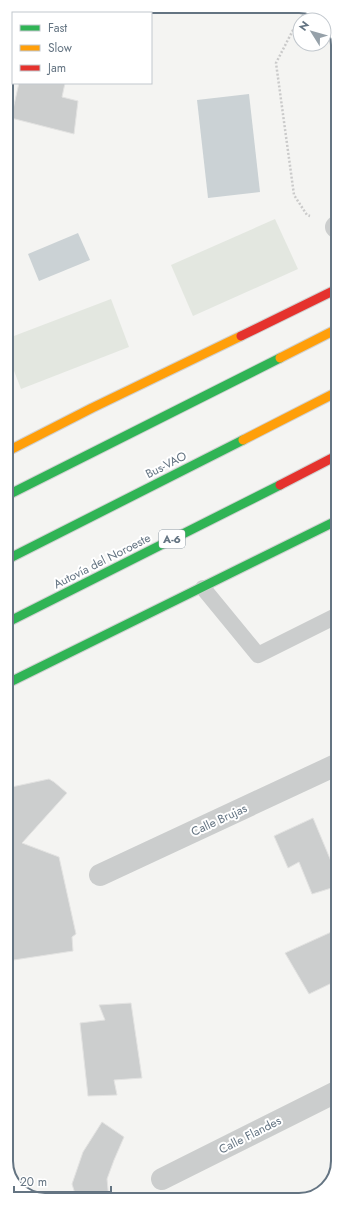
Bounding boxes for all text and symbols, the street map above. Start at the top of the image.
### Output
legend [12,12,152,84]
north arrow [292,12,332,52]
text: N [295,18,313,34]
text: Fast [48,19,67,37]
text: Slow [48,39,73,57]
text: Jam [46,59,66,77]
street label: Bus-VAO [142,447,190,483]
street label: Autovía del Noroeste [50,529,154,593]
road number: A-6 [159,530,185,548]
street label: Calle Brujas [188,799,250,841]
street label: Calle Flandes [216,1111,285,1158]
scale bar [14,1168,111,1194]
text: 20 m [20,1173,47,1191]

